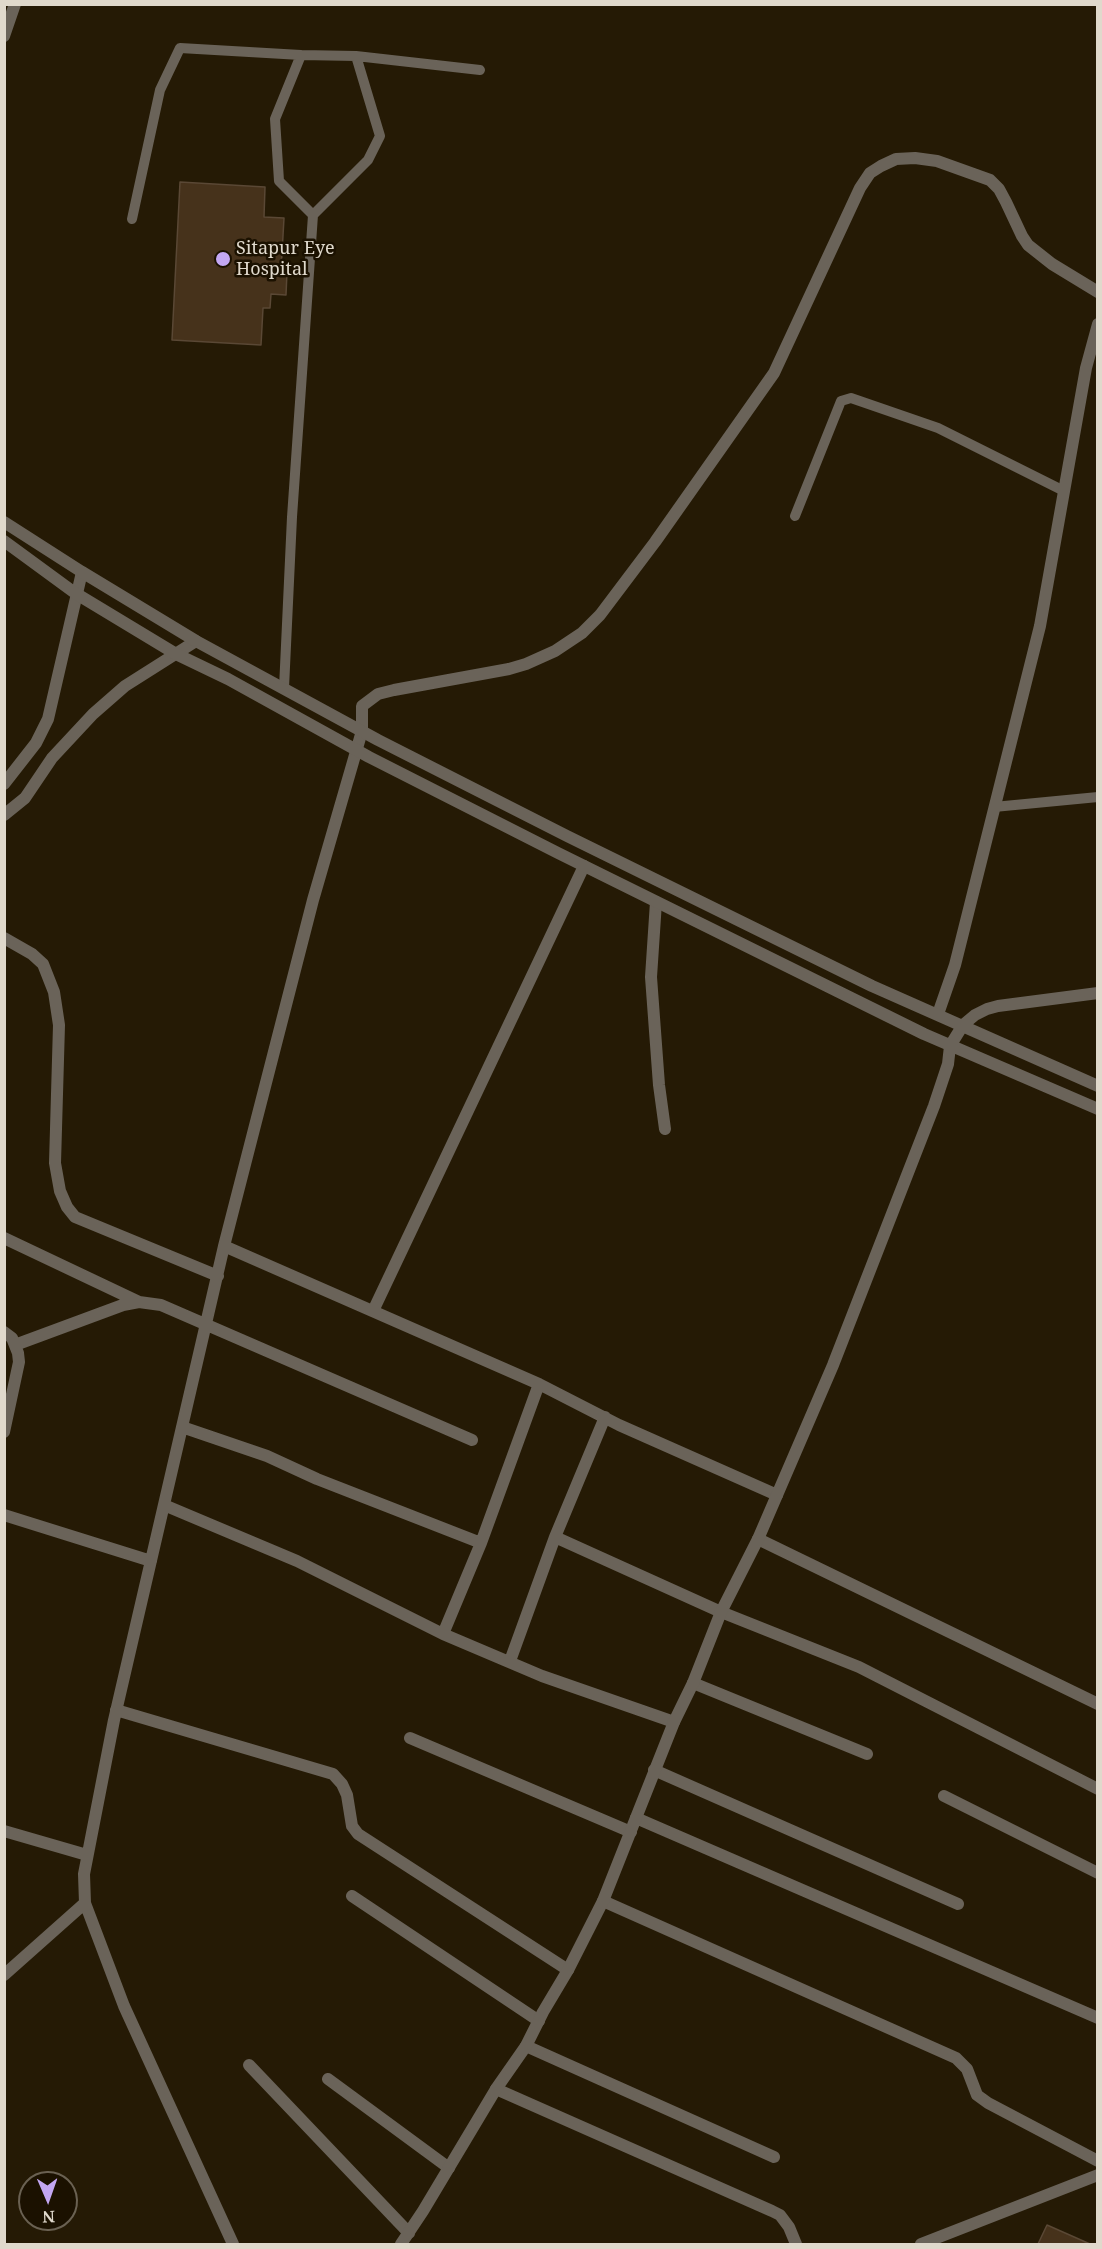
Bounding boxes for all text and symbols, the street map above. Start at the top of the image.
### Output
place label: Sitapur Eye Hospital [236,238,335,280]
marker: Sitapur Eye Hospital [214,250,232,268]
north arrow [18,2171,78,2231]
text: N [42,2206,55,2228]

